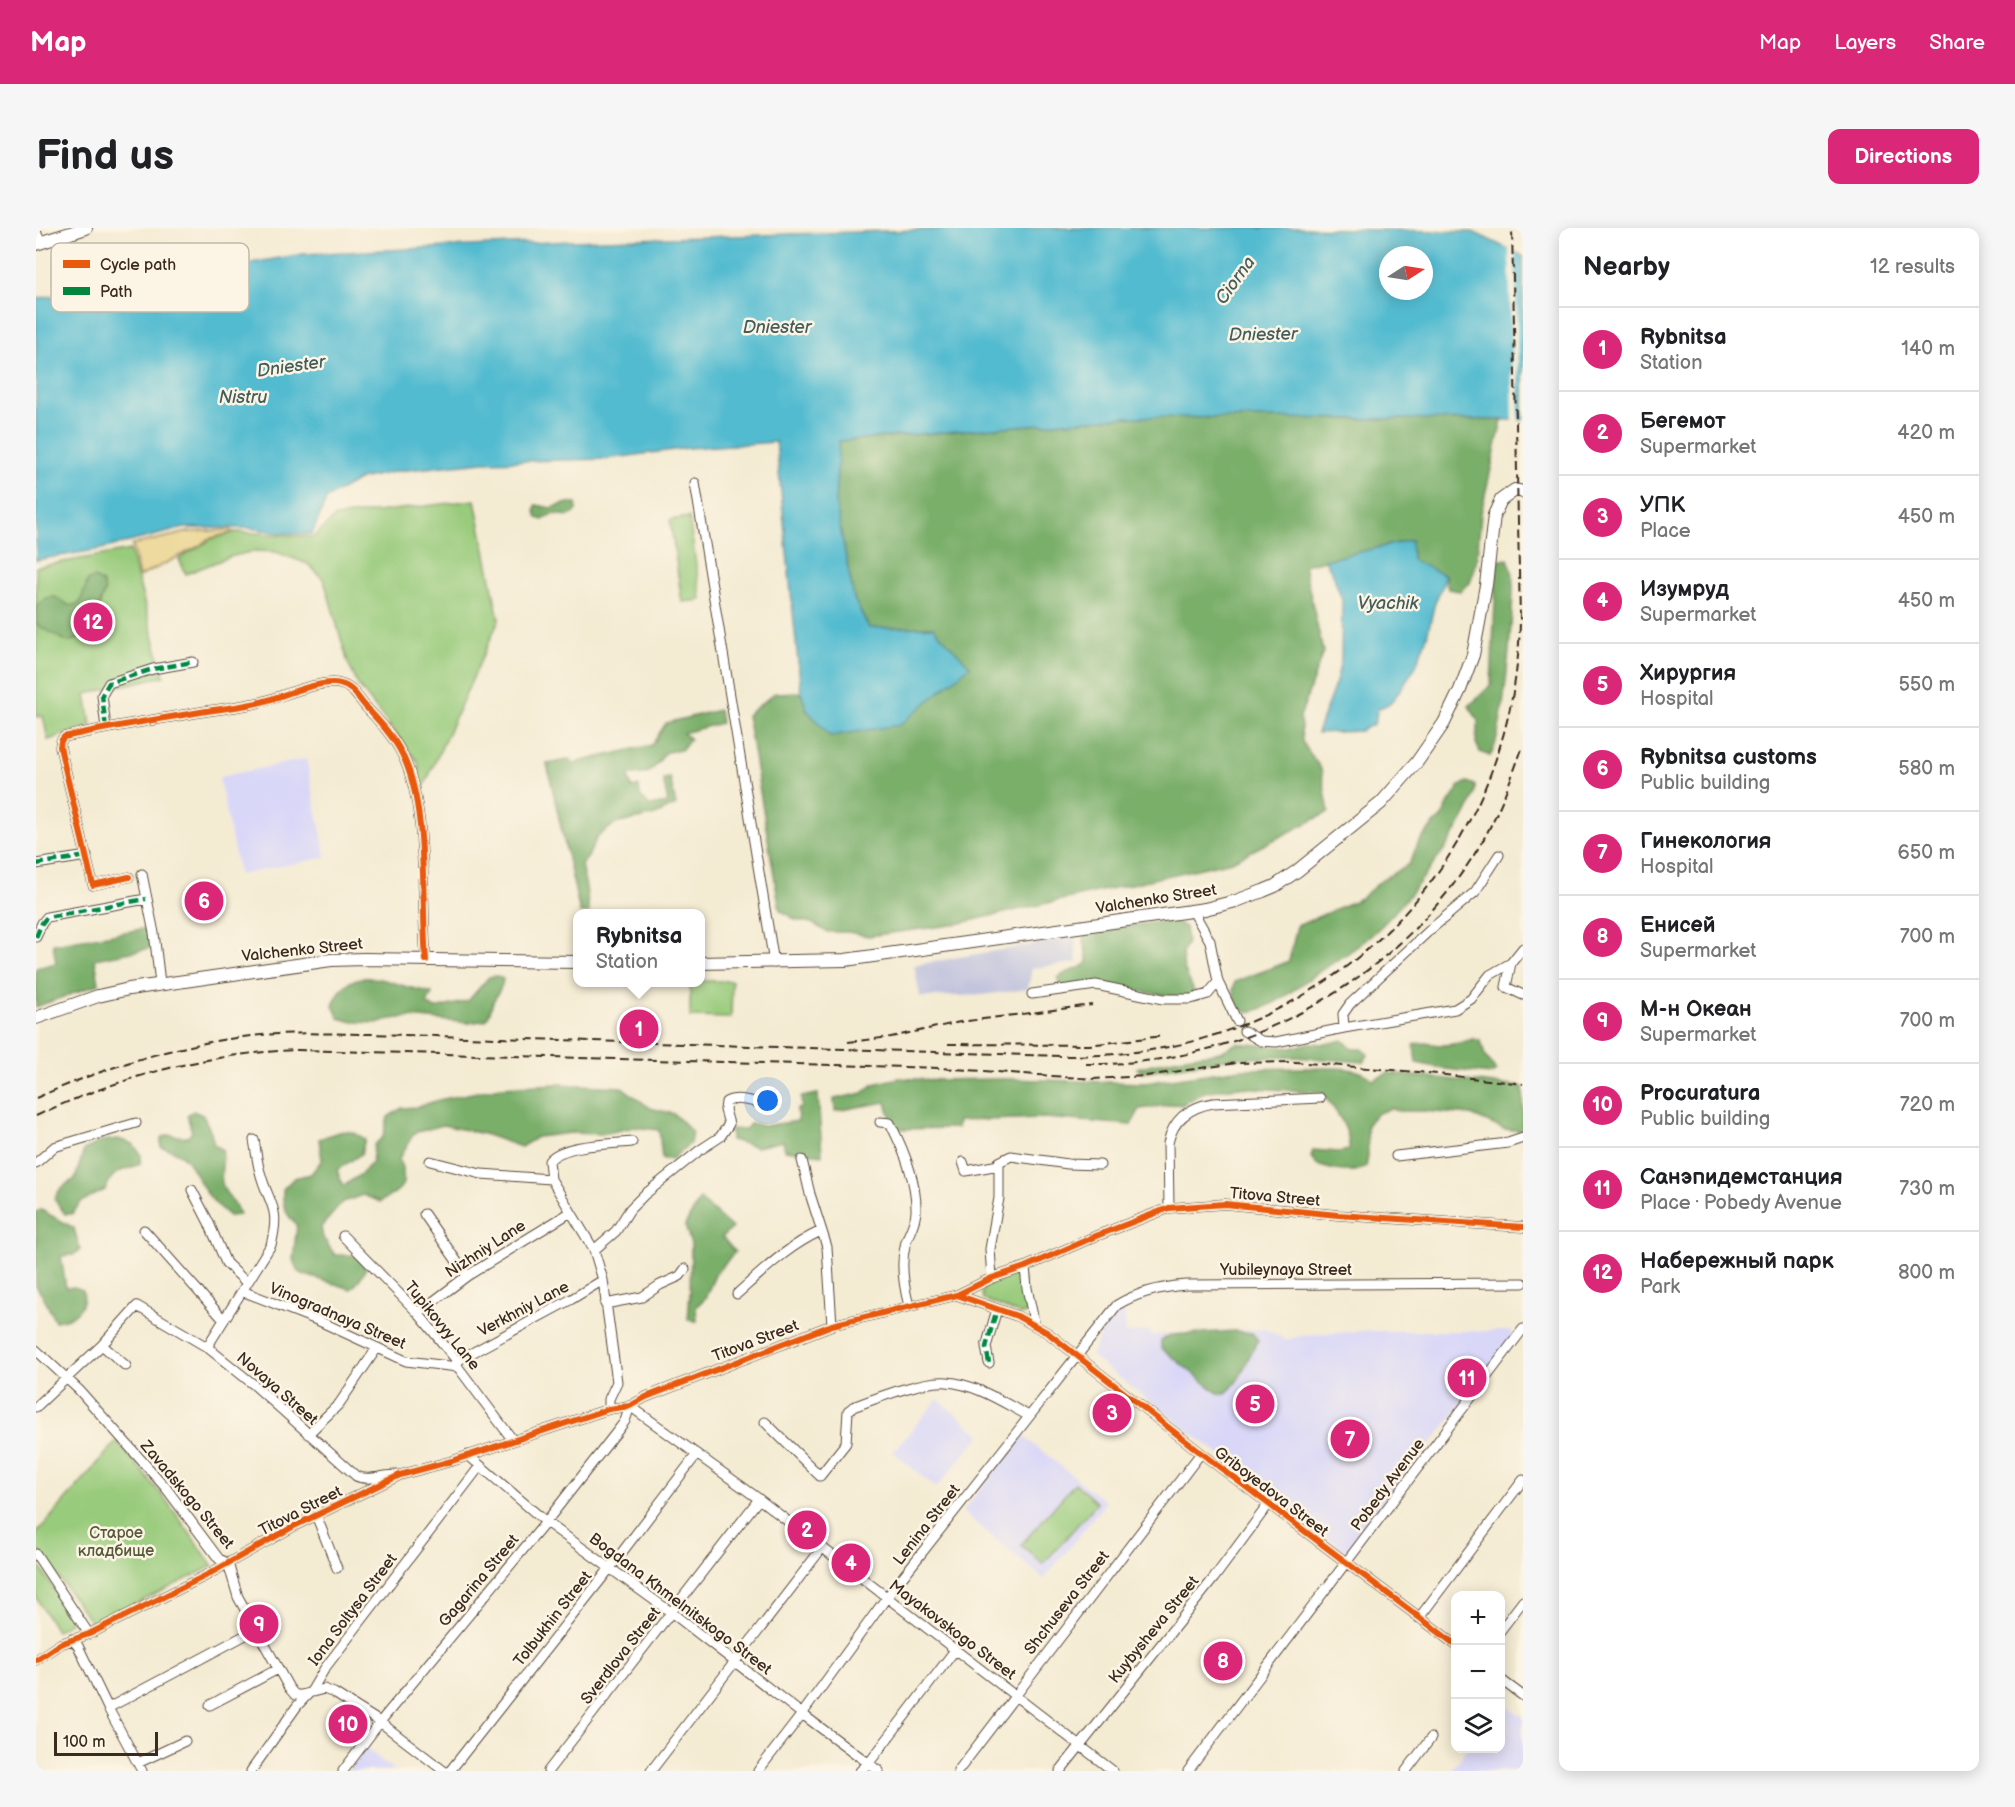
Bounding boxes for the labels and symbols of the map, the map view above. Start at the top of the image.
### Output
legend [51,243,249,312]
north arrow [1379,246,1433,300]
water label: Ciorna [1211,252,1260,308]
text: Cycle path [100,256,176,275]
text: Path [100,283,132,302]
water label: Dniester [743,317,813,338]
water label: Dniester [1228,323,1299,346]
water label: Dniester [256,351,328,382]
water label: Nistru [219,387,267,408]
water label: Vyachik [1358,593,1420,614]
pin: 12 [74,600,112,644]
pin: 6 [184,878,224,924]
street label: Valchenko Street [1095,881,1218,918]
street label: Valchenko Street [241,935,364,966]
pin: 1 [620,1006,658,1052]
your location [753,1086,782,1115]
street label: Titova Street [1229,1184,1321,1211]
street label: Nizhniy Lane [442,1216,530,1282]
street label: Yubileynaya Street [1219,1261,1352,1280]
street label: Verkhniy Lane [475,1277,573,1341]
street label: Tupikovyy Lane [400,1278,484,1375]
street label: Vinogradnaya Street [266,1279,409,1354]
street label: Titova Street [710,1316,801,1367]
street label: Novaya Street [233,1349,322,1430]
pin: 11 [1448,1356,1486,1400]
pin: 5 [1236,1382,1274,1426]
pin: 3 [1092,1390,1132,1436]
pin: 7 [1330,1416,1370,1462]
street label: Pobedy Avenue [1347,1435,1429,1535]
street label: Zavadskogo Street [135,1436,238,1553]
street label: Griboyedova Street [1210,1443,1332,1541]
street label: Lenina Street [890,1481,965,1569]
street label: Titova Street [256,1482,345,1540]
pin: 2 [788,1508,826,1552]
park label: Старое кладбище [78,1524,154,1561]
street label: Bogdana Khmelnitskogo Street [585,1529,775,1679]
street label: Gagarina Street [435,1531,523,1631]
pin: 4 [832,1540,870,1586]
street label: Shchuseva Street [1021,1547,1114,1659]
street label: Iona Soltysa Street [305,1550,402,1670]
street label: Tolbukhin Street [510,1567,596,1670]
street label: Kuybysheva Street [1105,1572,1203,1687]
street label: Mayakovskogo Street [885,1576,1019,1684]
pin: 9 [240,1602,278,1646]
street label: Sverdlova Street [577,1603,665,1708]
pin: 8 [1204,1638,1242,1684]
pin: 10 [328,1702,368,1746]
scale bar [54,1729,158,1756]

